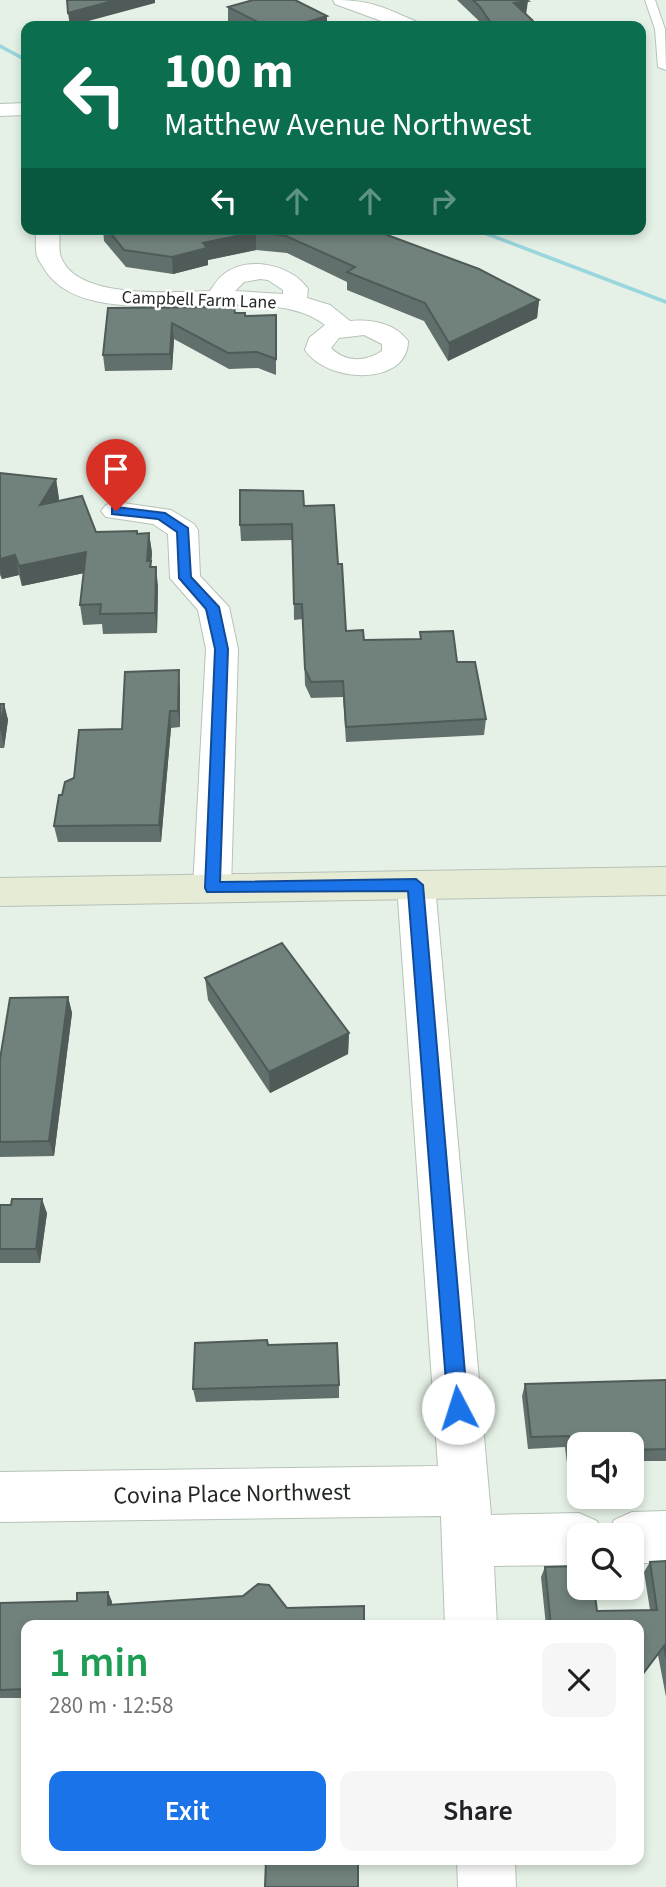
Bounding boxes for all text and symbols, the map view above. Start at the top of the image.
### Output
text: 100 m [164,37,293,107]
icon: left [49,49,140,140]
text: Matthew Avenue Northwest [164,102,532,148]
icon: left [205,182,243,220]
icon: ahead [278,182,316,220]
icon: ahead [351,182,389,220]
icon: right [424,182,462,220]
street label: Campbell Farm Lane [121,285,277,315]
pin [86,439,146,511]
icon: arrive [97,450,135,488]
position arrow [421,1371,495,1445]
map controls [567,1432,644,1600]
button: sound [567,1432,644,1509]
street label: Covina Place Northwest [113,1474,351,1514]
button: search [567,1523,644,1600]
text: 1 min [49,1633,149,1693]
button: close [542,1643,616,1717]
text: 280 m · 12:58 [49,1689,173,1722]
button: Exit [49,1771,326,1851]
button: Share [340,1771,616,1851]

